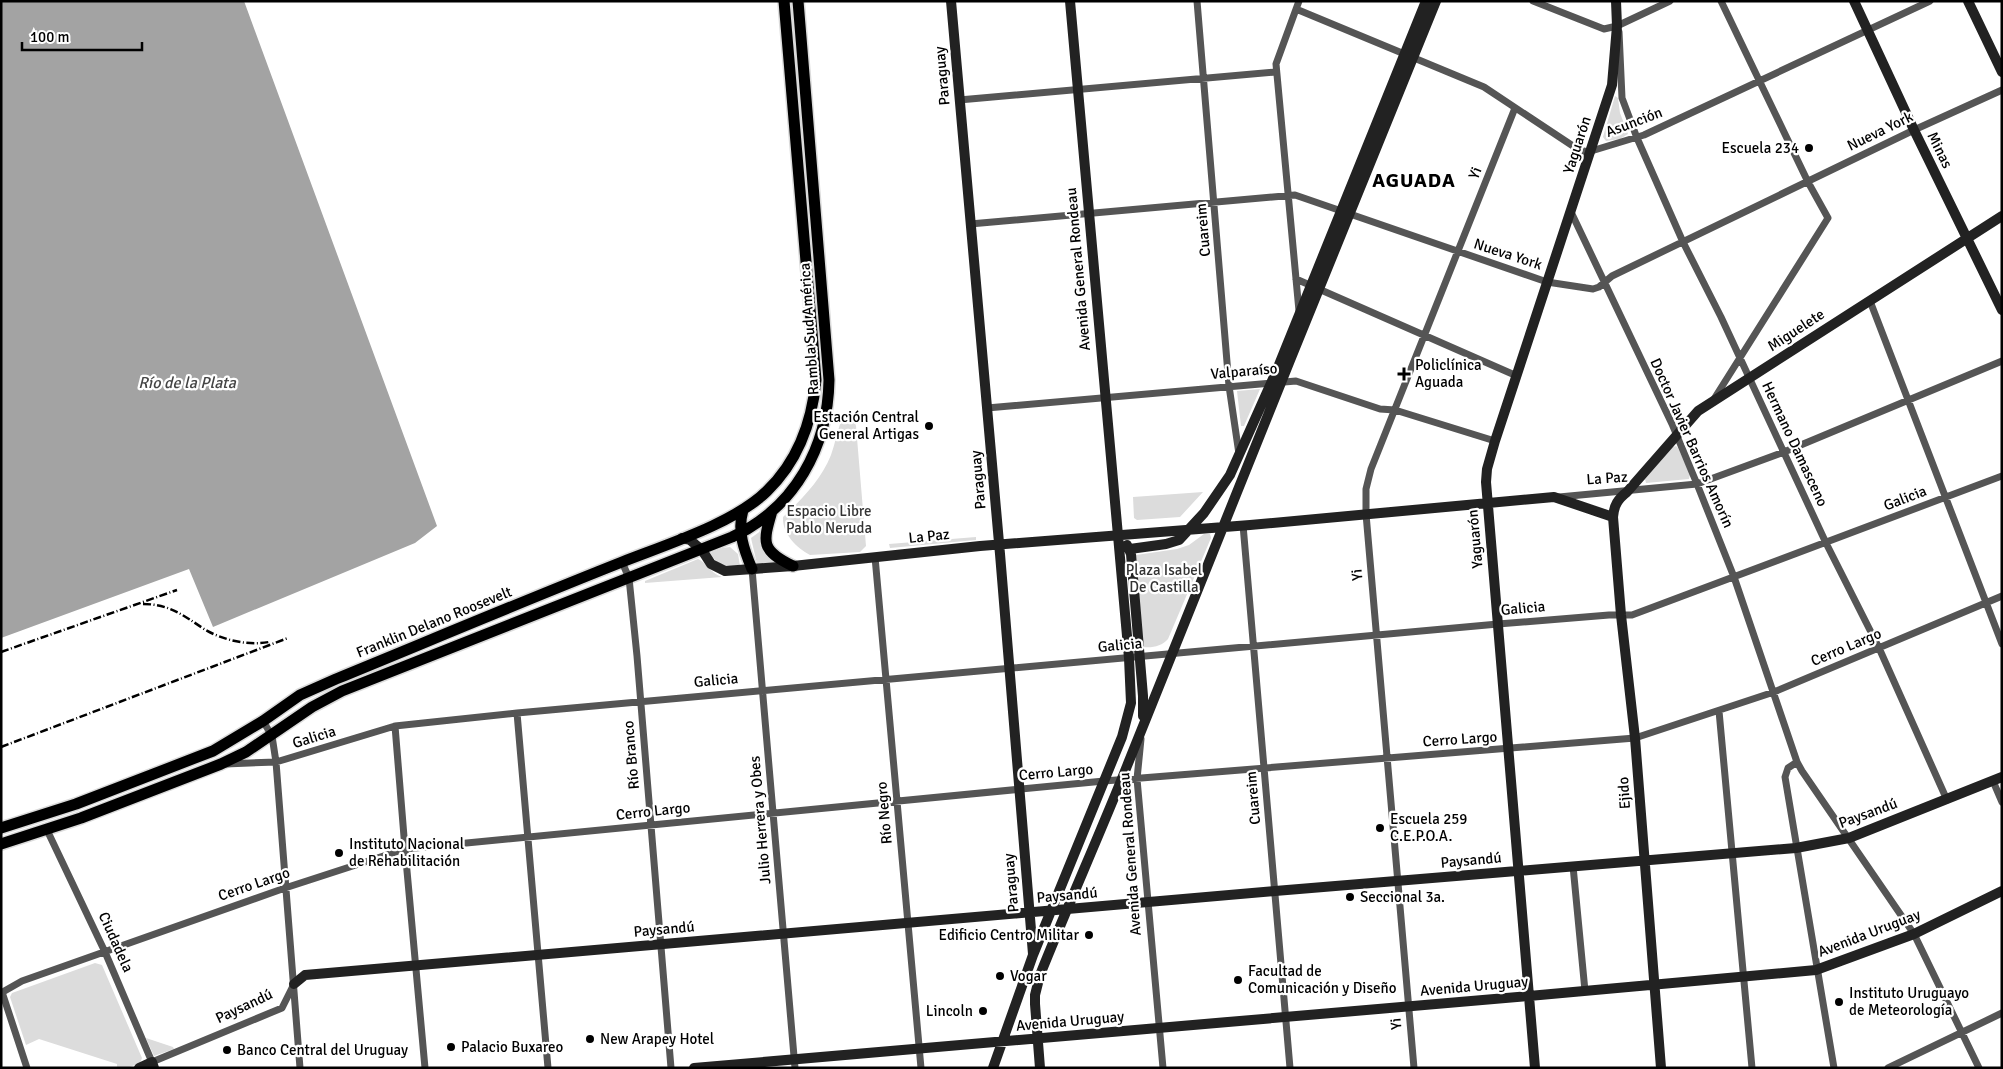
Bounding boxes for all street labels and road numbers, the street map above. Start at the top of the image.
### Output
street label: Paraguay [930,46,954,106]
street label: Asunción [1603,103,1665,141]
street label: Nueva York [1844,107,1916,155]
street label: Yaguarón [1559,114,1595,176]
street label: Minas [1923,129,1957,172]
street label: Yi [1464,164,1486,182]
street label: Avenida General Rondeau [1062,187,1094,351]
street label: Cuareim [1192,203,1214,257]
street label: Nueva York [1471,234,1545,274]
street label: Rambla Sud América [795,262,823,396]
street label: Miguelete [1764,305,1828,355]
street label: Doctor Javier Barrios Amorín [1646,355,1738,531]
street label: Valparaíso [1210,359,1278,383]
street label: Hermano Damasceno [1758,379,1832,510]
street label: Paraguay [966,450,990,510]
street label: La Paz [1586,468,1628,488]
street label: Galicia [1881,482,1929,514]
street label: Yaguarón [1463,509,1487,569]
street label: La Paz [908,525,951,547]
street label: Yi [1348,568,1366,582]
street label: Franklin Delano Roosevelt [354,583,514,661]
street label: Galicia [1500,597,1546,619]
street label: Cerro Largo [1808,624,1884,670]
street label: Galicia [1097,634,1143,656]
street label: Galicia [693,669,739,691]
street label: Río Branco [619,720,643,790]
street label: Galicia [290,722,338,752]
street label: Cerro Largo [1422,727,1498,751]
street label: Julio Herrera y Obes [745,755,775,885]
street label: Cerro Largo [1018,760,1094,784]
street label: Cuareim [1242,771,1264,825]
street label: Avenida General Rondeau [1115,772,1145,936]
street label: Ejido [1614,776,1634,810]
street label: Río Negro [872,781,896,845]
street label: Paysandú [1836,794,1900,832]
street label: Cerro Largo [615,798,691,824]
street label: Paysandú [1440,848,1502,872]
street label: Paraguay [999,853,1023,913]
street label: Cerro Largo [216,863,292,905]
street label: Paysandú [1036,883,1098,907]
street label: Avenida Uruguay [1815,905,1923,961]
street label: Ciudadela [95,909,137,975]
street label: Paysandú [633,917,695,941]
street label: Avenida Uruguay [1419,972,1529,1000]
street label: Paysandú [212,985,276,1027]
street label: Avenida Uruguay [1015,1007,1125,1035]
street label: Yi [1387,1017,1405,1031]

